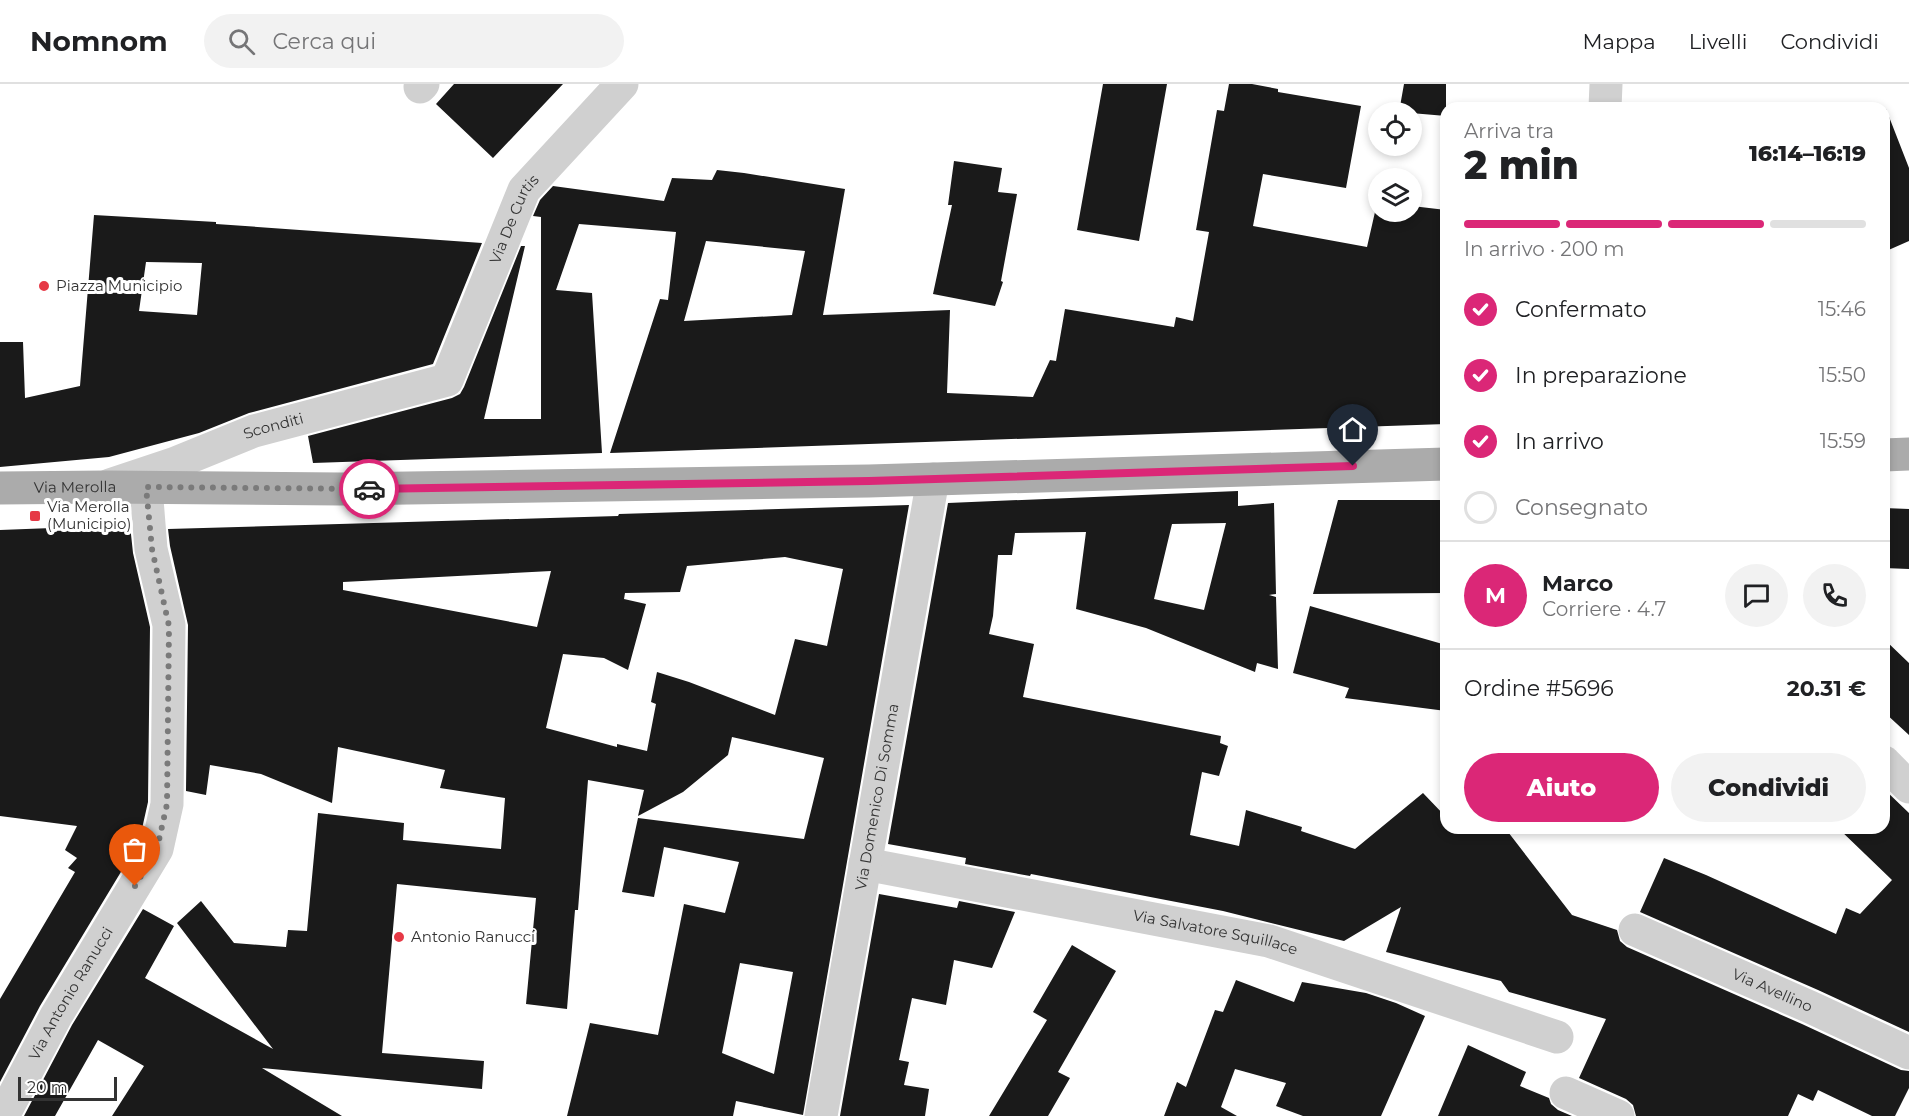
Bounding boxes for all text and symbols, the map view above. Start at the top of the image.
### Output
search box [204,14,624,68]
text: Nomnom [30,24,168,58]
icon: search [225,25,258,58]
text: Cerca qui [273,28,376,55]
text: Mappa [1582,29,1656,54]
text: Livelli [1689,29,1747,54]
text: Condividi [1780,29,1879,54]
map controls [1368,102,1422,222]
button: locate [1368,102,1422,156]
text: Arriva tra [1464,119,1554,143]
text: 16:14–16:19 [1749,140,1866,167]
text: 2 min [1464,141,1579,189]
button: layers [1368,168,1422,222]
street label: Via De Curtis [485,170,543,266]
text: In arrivo · 200 m [1464,237,1625,261]
place label: Piazza Municipio [56,276,182,295]
marker: Piazza Municipio [37,279,51,293]
icon: check [1464,293,1497,326]
text: Confermato [1515,296,1647,323]
text: 15:46 [1818,297,1866,321]
icon: check [1464,359,1497,392]
text: In preparazione [1515,362,1687,389]
text: 15:50 [1819,363,1866,387]
pin [1327,404,1378,466]
street label: Sconditi [240,408,305,443]
icon: home [1336,413,1369,446]
icon: check [1464,425,1497,458]
text: In arrivo [1515,428,1604,455]
text: 15:59 [1820,429,1866,453]
courier [339,459,399,519]
icon: car [353,473,386,506]
street label: Via Merolla [34,477,116,497]
text: Consegnato [1515,494,1648,521]
place label: Via Merolla (Municipio) [47,497,131,533]
marker: Via Merolla (Municipio) [28,509,42,523]
button: chat [1725,564,1788,627]
button: phone [1803,564,1866,627]
text: Marco [1542,570,1613,597]
text: M [1485,582,1506,609]
text: Corriere · 4.7 [1542,597,1666,621]
text: Ordine #5696 [1464,675,1614,702]
text: 20.31 € [1787,675,1866,702]
street label: Via Domenico Di Somma [851,702,902,892]
button: Aiuto [1464,753,1659,822]
button: Condividi [1671,753,1866,822]
pin [109,824,160,886]
icon: bag [118,833,151,866]
street label: Via Salvatore Squillace [1132,905,1300,959]
street label: Via Antonio Ranucci [24,923,117,1063]
place label: Antonio Ranucci [411,927,535,946]
marker: Antonio Ranucci [392,930,406,944]
street label: Via Avellino [1729,964,1816,1016]
scale bar [18,1074,117,1102]
text: 20 m [27,1078,68,1097]

